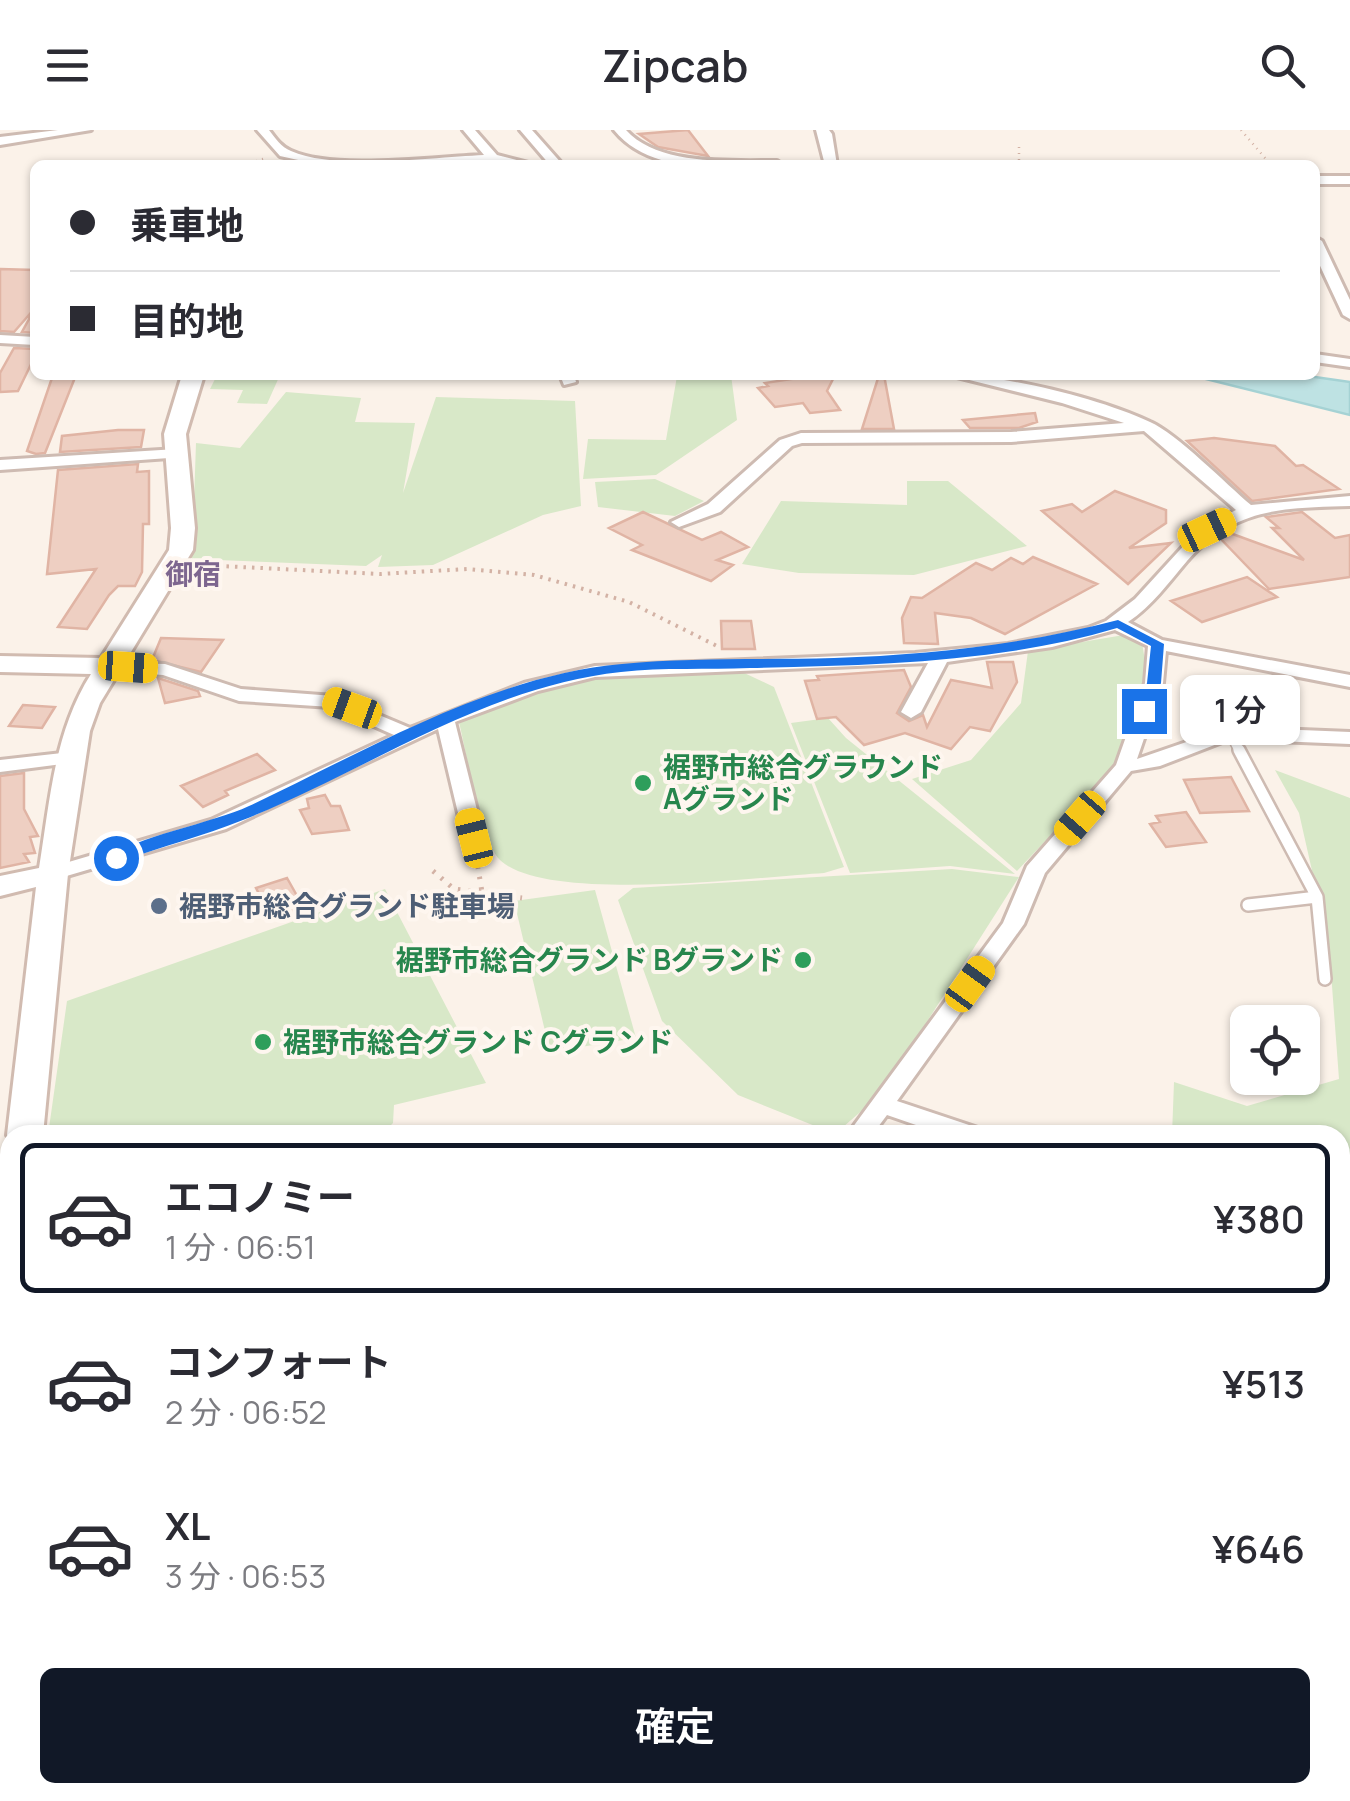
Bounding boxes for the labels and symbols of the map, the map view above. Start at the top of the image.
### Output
car [1173,504,1241,556]
district label: 御宿 [165,554,221,592]
car [97,650,159,684]
callout: 1 分 [1179,676,1299,746]
car [319,684,385,732]
route end [1122,689,1167,734]
place label: 裾野市総合グラウンド Aグランド [663,747,943,817]
marker: 裾野市総合グラウンド Aグランド [632,772,654,794]
car [1049,786,1111,850]
car [452,805,496,871]
route start [94,836,139,881]
place label: 裾野市総合グランド駐車場 [179,886,515,924]
marker: 裾野市総合グランド駐車場 [148,895,170,917]
place label: 裾野市総合グランド Bグランド [396,940,783,978]
marker: 裾野市総合グランド Bグランド [792,949,814,971]
car [940,951,1000,1017]
place label: 裾野市総合グランド Cグランド [283,1022,673,1060]
marker: 裾野市総合グランド Cグランド [252,1031,274,1053]

